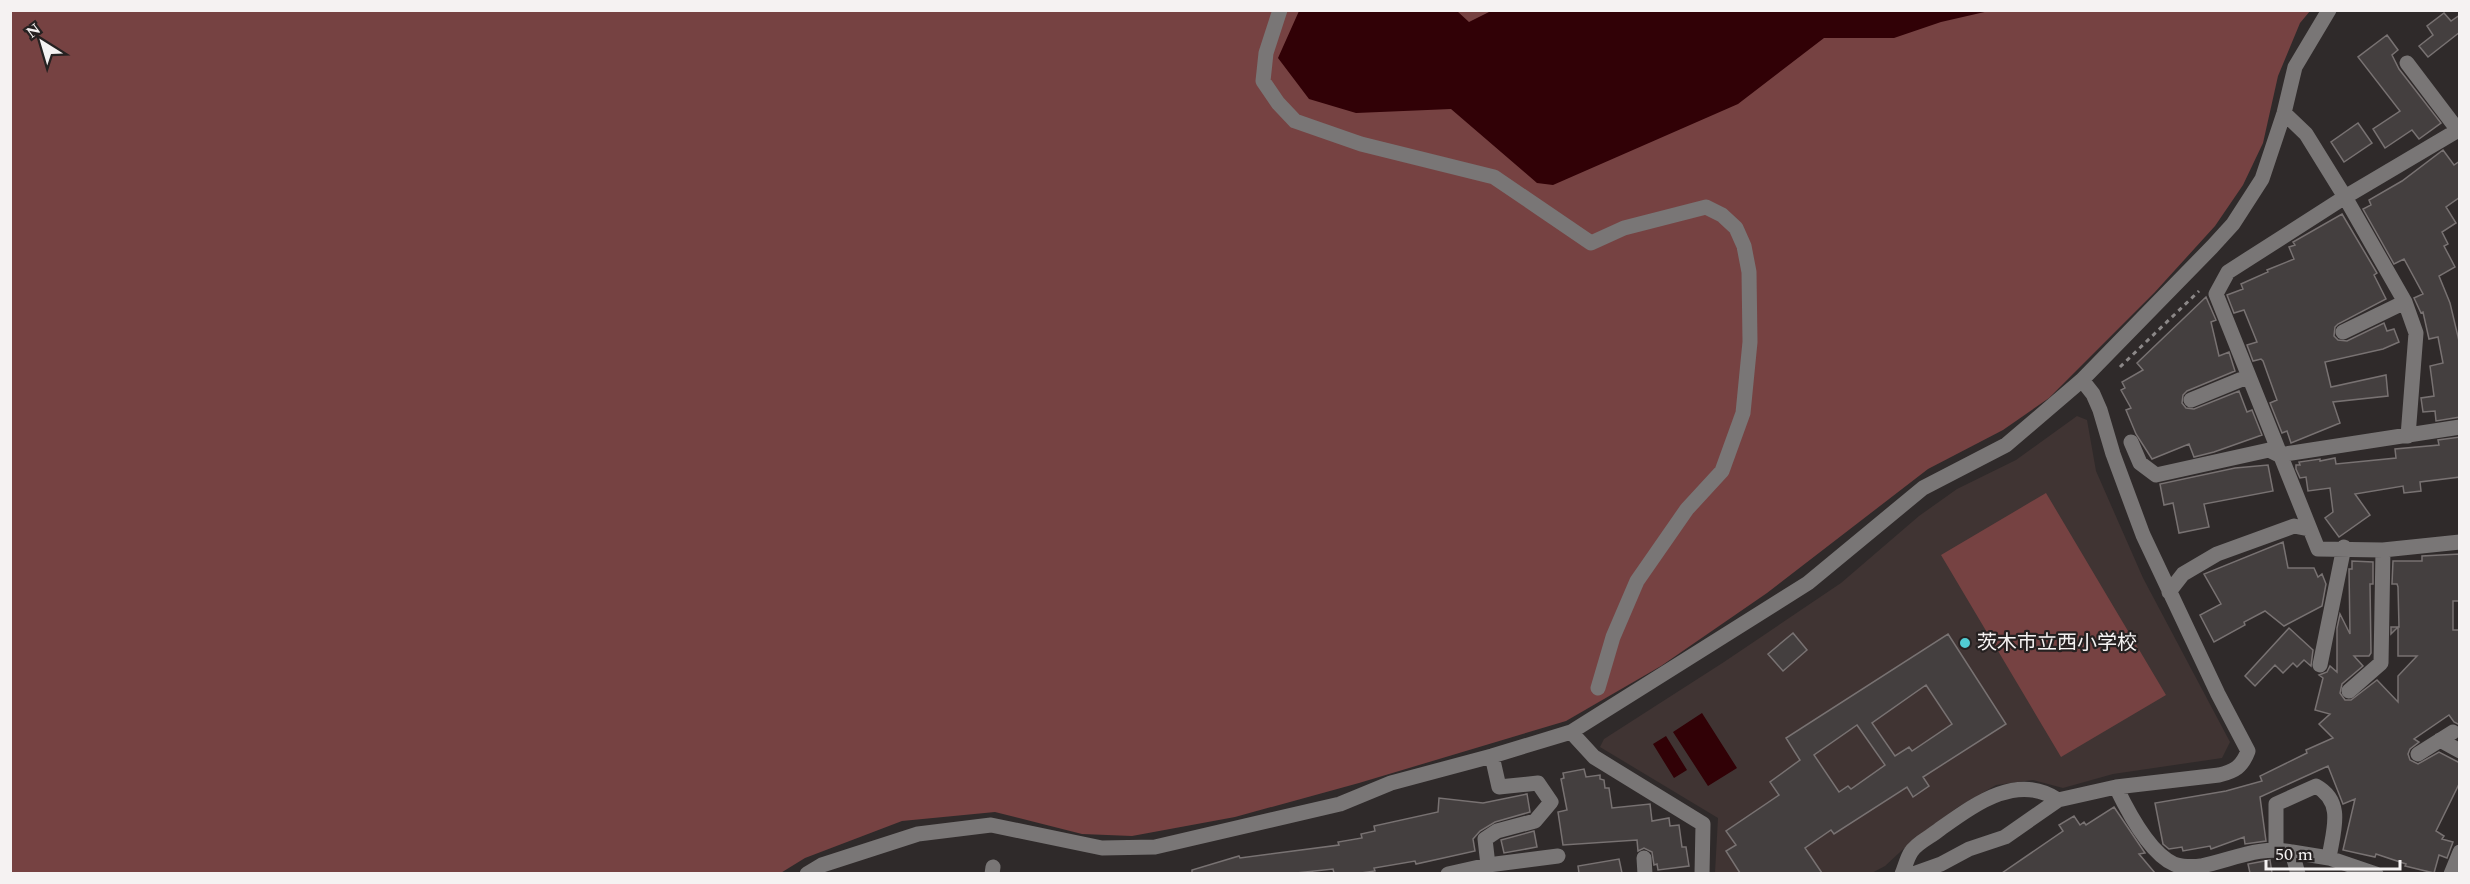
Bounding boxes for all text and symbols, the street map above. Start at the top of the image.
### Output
north arrow [12,12,72,72]
text: N [21,17,46,44]
place label: 茨木市立西小学校 [1977,628,2137,658]
marker: 茨木市立西小学校 [1958,636,1972,650]
scale bar [2266,833,2400,871]
text: 50 m [2275,841,2313,868]

